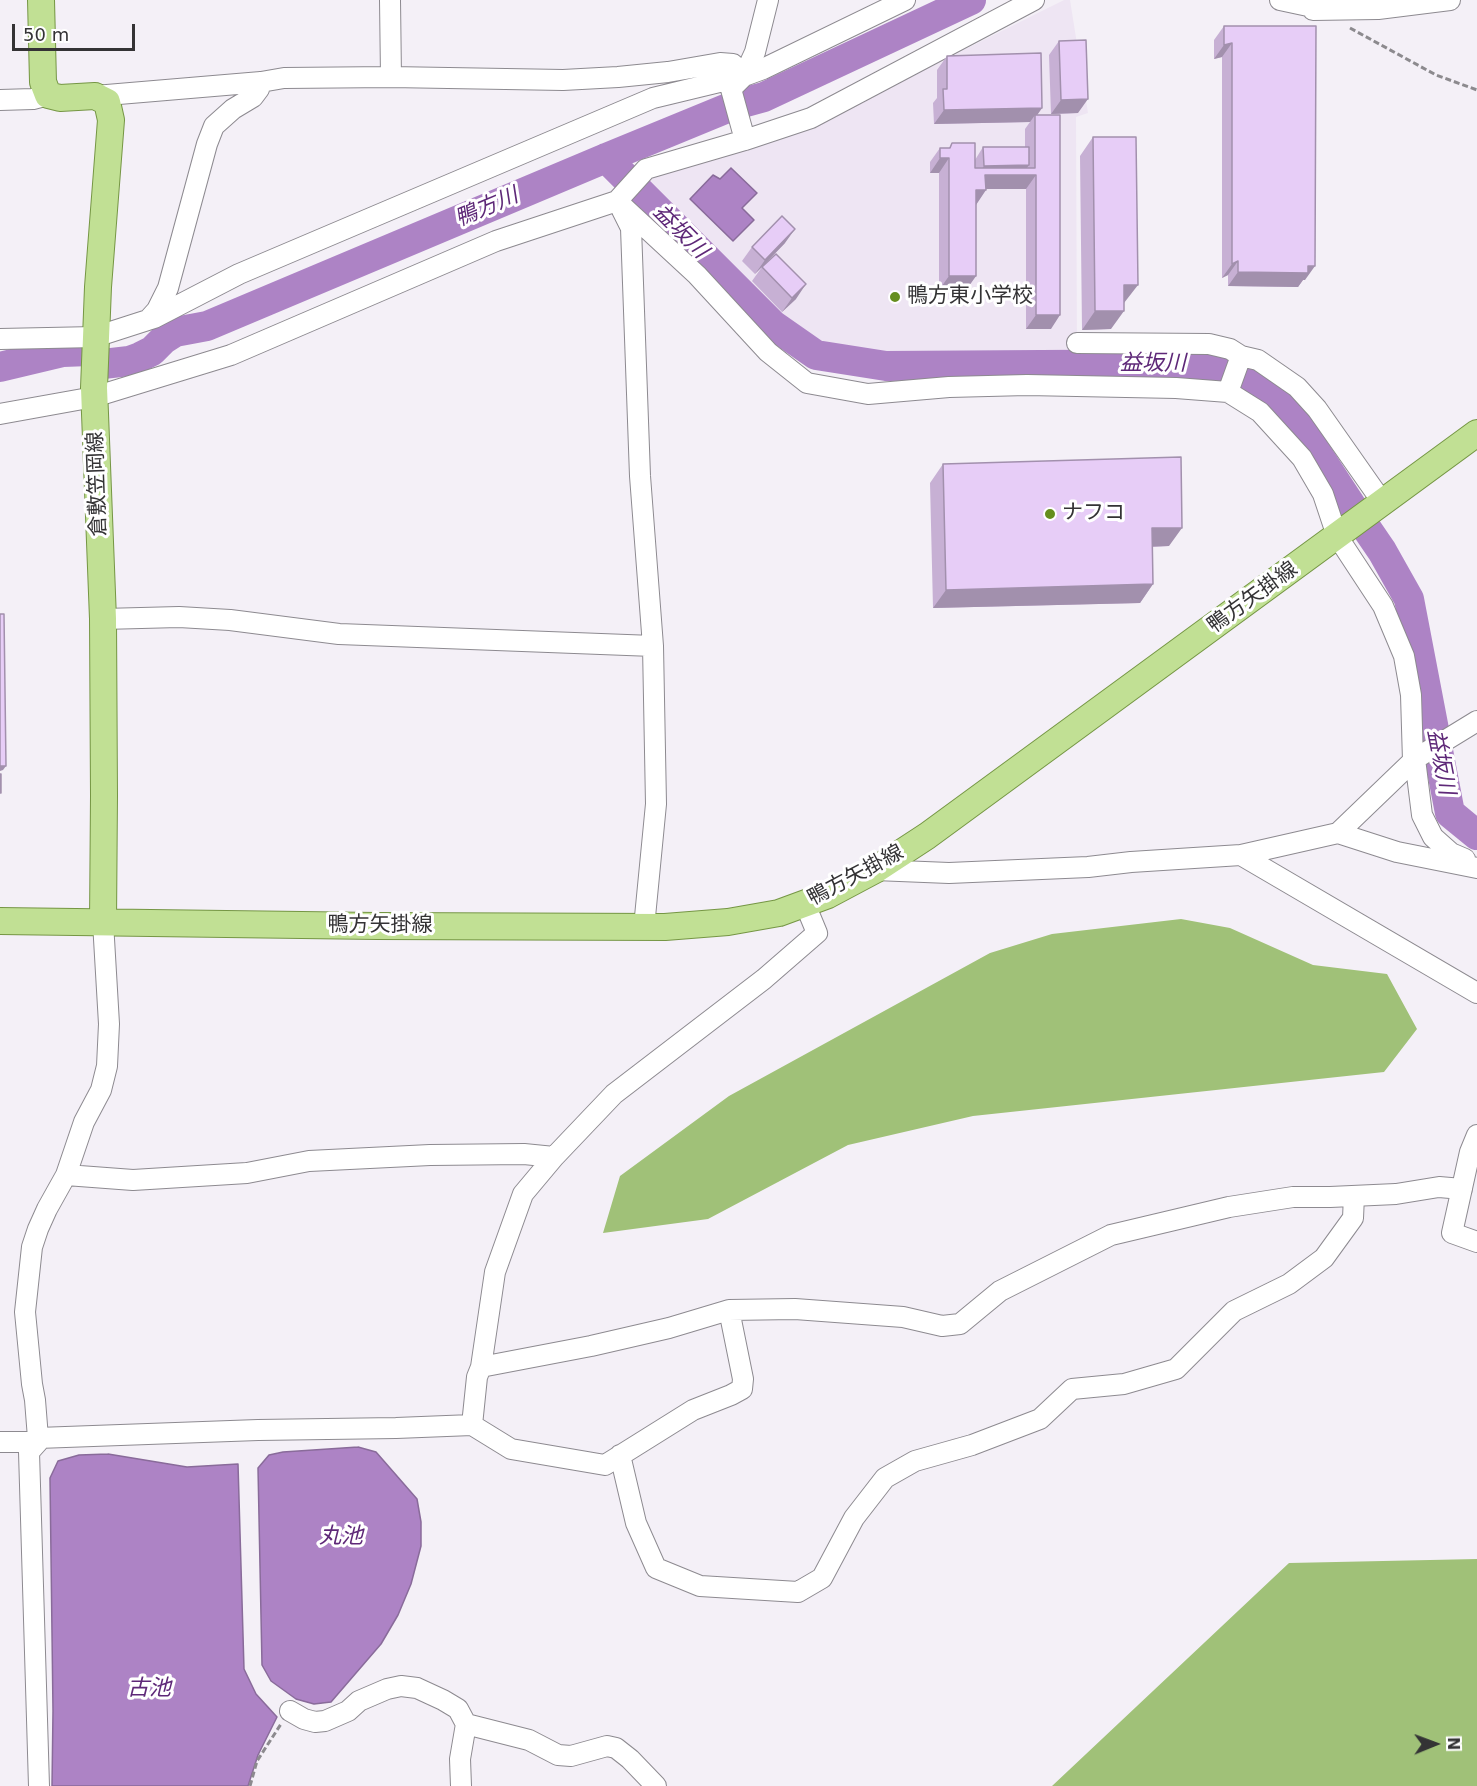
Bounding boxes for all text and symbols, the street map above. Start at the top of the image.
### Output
scale bar [15,12,138,50]
text: 50 m [23,24,69,45]
water label: 鴨方川 [451,183,523,233]
water label: 益坂川 [647,199,713,265]
place label: 鴨方東小学校 [907,284,1033,310]
marker: 鴨方東小学校 [888,290,902,304]
water label: 益坂川 [1120,351,1186,377]
street label: 倉敷笠岡線 [84,431,112,537]
place label: ナフコ [1062,501,1125,527]
marker: ナフコ [1043,507,1057,521]
street label: 鴨方矢掛線 [1203,557,1303,639]
water label: 益坂川 [1421,727,1459,797]
street label: 鴨方矢掛線 [804,840,908,912]
street label: 鴨方矢掛線 [328,913,432,939]
water label: 丸池 [319,1524,363,1550]
water label: 古池 [127,1676,171,1702]
north arrow [1405,1714,1465,1774]
text: N [1444,1737,1463,1751]

